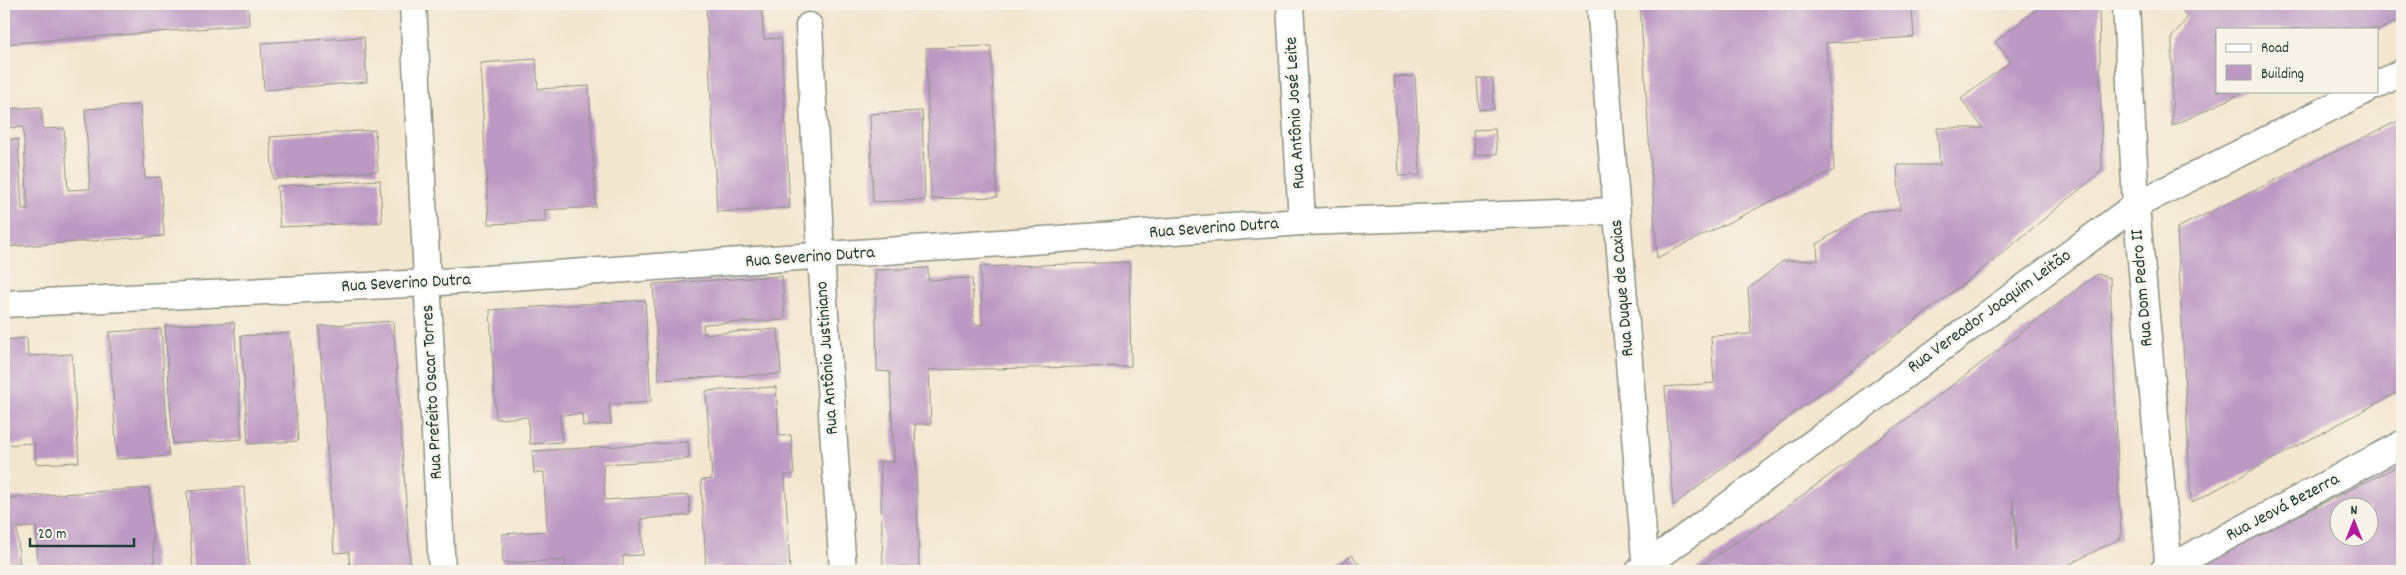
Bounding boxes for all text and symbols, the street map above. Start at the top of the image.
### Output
legend [2216,28,2378,92]
street label: Rua Antônio José Leite [1280,36,1312,190]
text: Road [2261,38,2289,60]
text: Building [2261,64,2304,86]
street label: Rua Severino Dutra [1148,212,1280,246]
street label: Rua Duque de Caxias [1605,218,1641,358]
street label: Rua Dom Pedro II [2125,228,2161,348]
street label: Rua Severino Dutra [744,241,876,275]
street label: Rua Vereador Joaquim Leitão [1903,244,2077,380]
street label: Rua Severino Dutra [341,268,472,300]
street label: Rua Antônio Justiniano [810,280,846,436]
street label: Rua Prefeito Oscar Torres [416,304,450,480]
street label: Rua Jeová Bezerra [2222,467,2345,548]
north arrow [2328,498,2378,548]
text: N [2351,501,2358,521]
scale bar [30,515,134,547]
text: 20 m [38,524,66,546]

